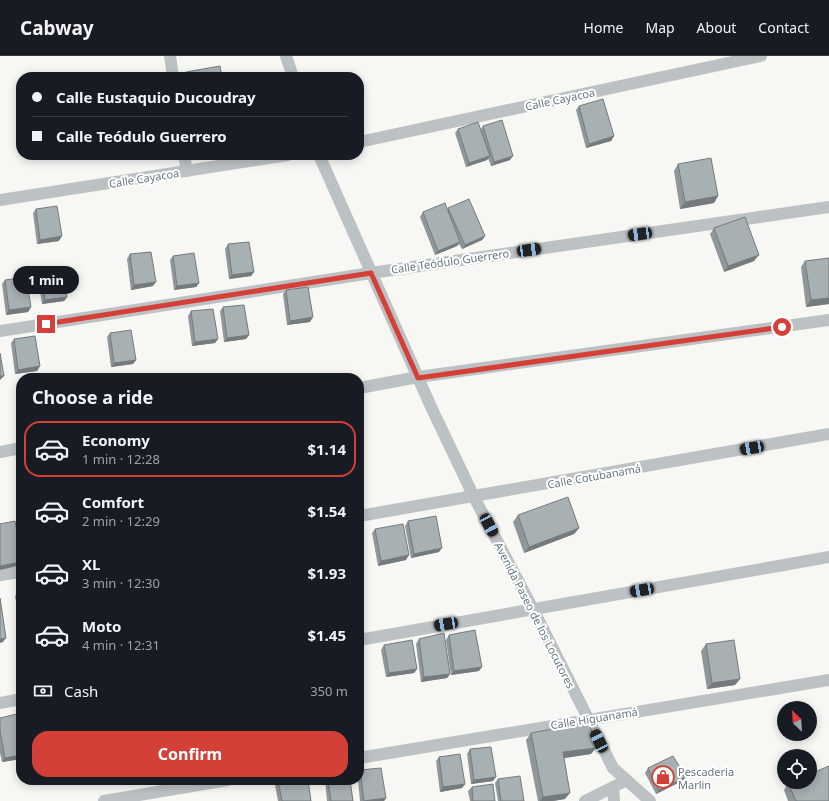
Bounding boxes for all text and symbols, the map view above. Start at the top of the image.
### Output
text: Cabway [20,15,94,41]
text: Home [584,18,623,37]
text: Map [645,18,675,37]
text: About [697,18,736,37]
text: Contact [758,18,809,37]
street label: Calle Cayacoa [524,84,596,114]
text: Calle Eustaquio Ducoudray [56,87,256,107]
text: Calle Teódulo Guerrero [56,126,227,146]
street label: Calle Cayacoa [108,165,180,191]
car [627,226,653,242]
car [516,242,542,258]
street label: Calle Teódulo Guerrero [390,245,510,277]
callout: 1 min [13,266,79,294]
text: 1 min [28,271,64,289]
route end [37,315,55,333]
route start [773,318,791,336]
text: Choose a ride [32,385,153,409]
text: Economy [82,430,150,450]
icon: car [34,431,70,467]
text: $1.14 [307,439,346,459]
car [739,440,765,456]
text: 1 min · 12:28 [82,450,160,468]
street label: Calle Cotubanamá [546,460,642,492]
text: Comfort [82,492,144,512]
icon: car [34,493,70,529]
text: $1.54 [307,501,346,521]
text: 2 min · 12:29 [82,512,160,530]
car [478,512,500,538]
street label: Avenida Paseo de los Locutores [491,539,579,691]
text: XL [82,554,100,574]
icon: car [34,555,70,591]
text: $1.93 [307,563,346,583]
text: 3 min · 12:30 [82,574,160,592]
car [629,582,655,598]
text: Moto [82,616,121,636]
car [433,616,459,632]
icon: car [34,617,70,653]
text: $1.45 [307,625,346,645]
text: 4 min · 12:31 [82,636,160,654]
icon: cash [32,680,54,702]
text: Cash [64,681,98,701]
text: 350 m [310,682,348,700]
north arrow [777,701,817,741]
map controls [777,701,817,789]
street label: Calle Higuanamá [549,704,639,732]
car [588,728,610,754]
button: Confirm [32,731,348,777]
button: locate [777,749,817,789]
shop icon: Pescaderia Marlin [650,764,676,790]
place label: Pescaderia Marlin [678,764,734,792]

